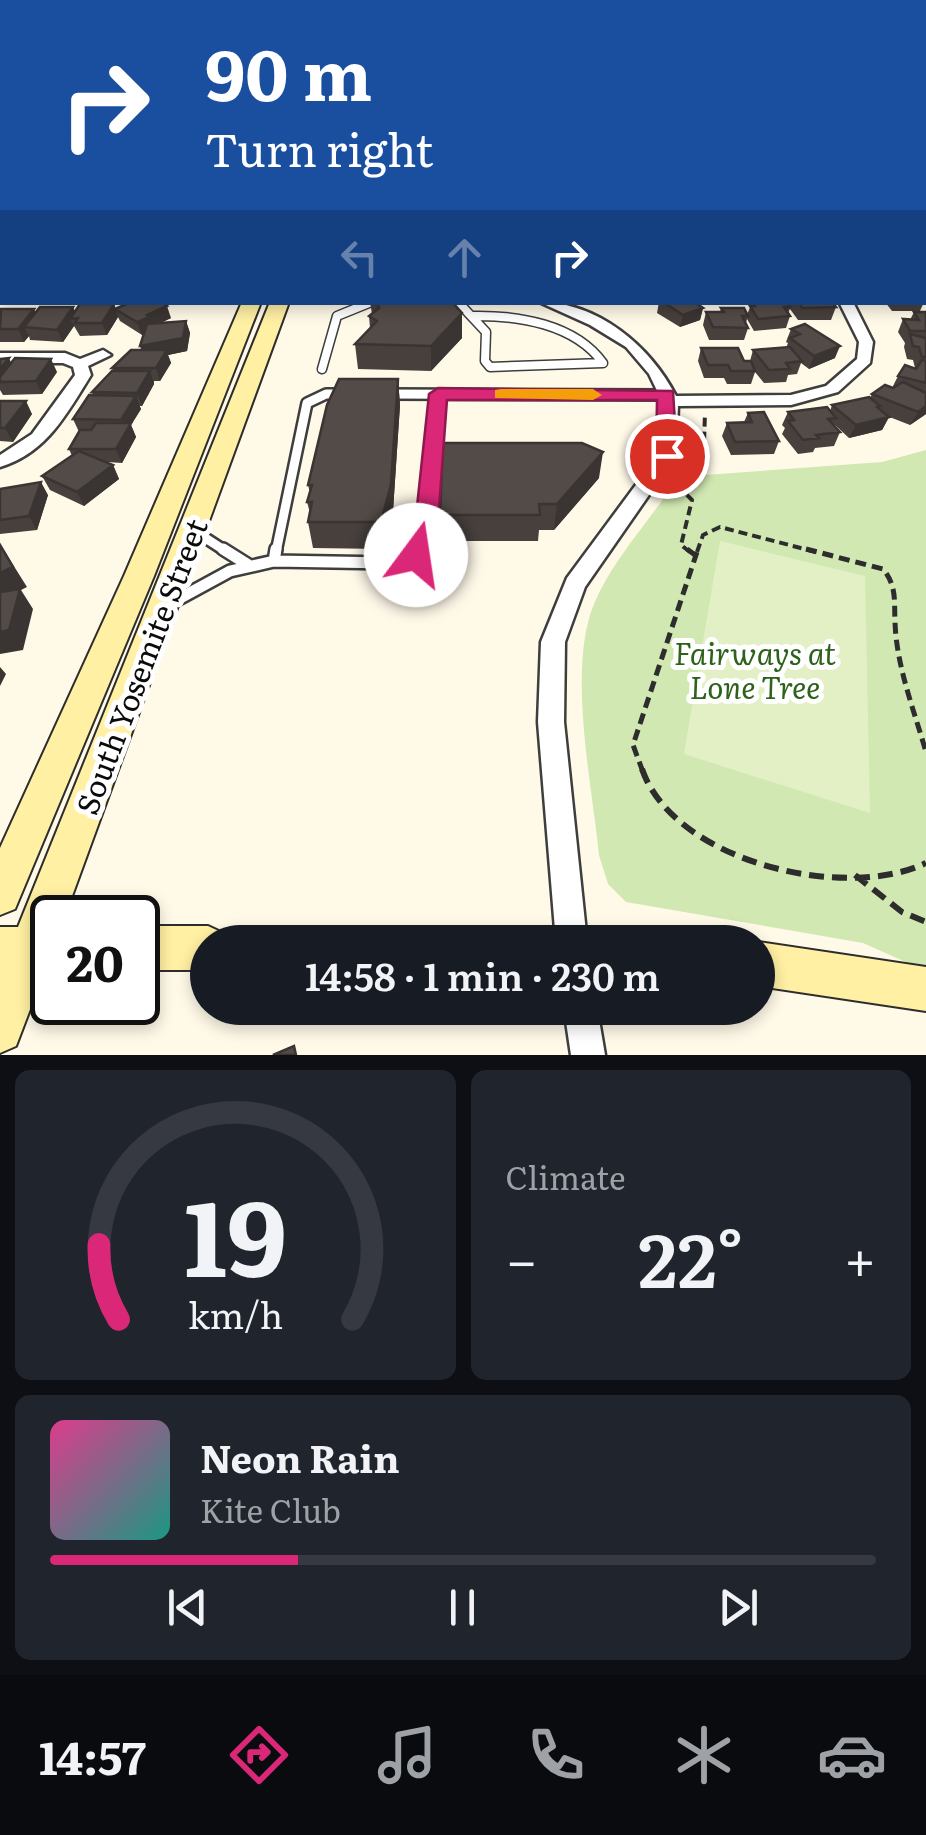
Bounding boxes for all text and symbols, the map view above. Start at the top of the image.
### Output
text: 90 m [205,19,372,123]
icon: right [40,40,170,170]
text: Turn right [205,114,433,181]
icon: left [332,230,387,285]
icon: ahead [437,230,492,285]
icon: right [542,230,597,285]
pin [625,414,710,499]
icon: arrive [640,429,695,484]
position arrow [364,503,468,607]
street label: South Yosemite Street [63,512,217,820]
park label: Fairways at Lone Tree [674,630,836,708]
speed limit sign: 20 [30,895,160,1025]
text: 14:58 · 1 min · 230 m [305,946,660,1003]
text: Climate [506,1152,626,1200]
text: 19 [184,1155,287,1309]
text: 22° [638,1200,743,1311]
text: − [506,1216,538,1298]
text: + [844,1216,876,1298]
text: km/h [188,1287,283,1340]
text: Neon Rain [200,1428,400,1485]
text: Kite Club [200,1485,341,1533]
icon: previous [160,1580,215,1635]
icon: pause [435,1580,490,1635]
icon: next [711,1580,766,1635]
icon: directions [224,1720,294,1790]
icon: music [372,1720,442,1790]
icon: phone [521,1720,591,1790]
icon: climate [669,1720,739,1790]
icon: car [817,1720,887,1790]
text: 14:57 [39,1722,146,1789]

